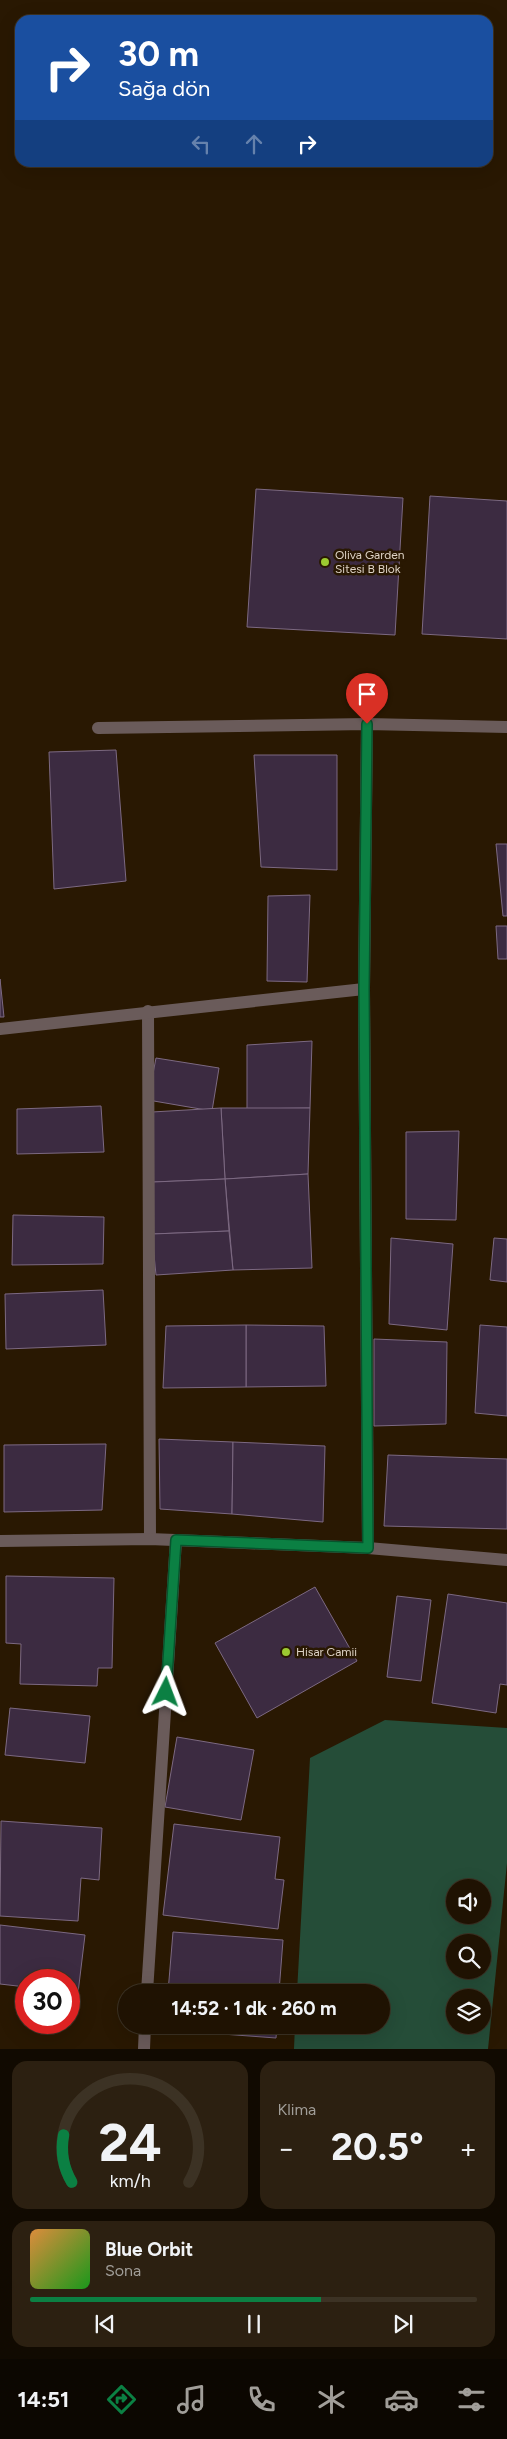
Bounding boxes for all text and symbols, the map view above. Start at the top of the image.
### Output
text: 30 m [118,33,199,75]
icon: right [35,35,100,100]
text: Sağa dön [118,75,210,102]
icon: left [187,130,215,158]
icon: ahead [240,130,268,158]
icon: right [293,130,321,158]
place label: Oliva Garden Sitesi B Blok [335,548,405,576]
marker: Oliva Garden Sitesi B Blok [319,556,331,568]
pin [346,673,388,724]
icon: arrive [353,680,381,708]
place label: Hisar Camii [296,1645,357,1659]
marker: Hisar Camii [280,1646,292,1658]
position arrow [139,1665,191,1717]
map controls [446,1879,491,2034]
button: sound [446,1879,491,1924]
button: search [446,1934,491,1979]
speed limit sign: 30 [15,1969,80,2034]
button: layers [446,1989,491,2034]
text: 14:52 · 1 dk · 260 m [171,1997,337,2020]
text: Klima [278,2100,316,2119]
text: 24 [98,2112,161,2174]
text: 20.5° [331,2124,424,2170]
text: − [278,2131,295,2165]
text: + [460,2131,477,2165]
text: km/h [109,2170,150,2191]
text: Blue Orbit [105,2238,193,2261]
text: Sona [105,2261,141,2280]
icon: previous [91,2310,119,2338]
icon: pause [240,2310,268,2338]
icon: next [389,2310,417,2338]
icon: directions [104,2382,139,2417]
icon: music [174,2382,209,2417]
icon: phone [244,2382,279,2417]
icon: climate [314,2382,349,2417]
icon: car [384,2382,419,2417]
icon: filters [454,2382,489,2417]
text: 14:51 [18,2386,69,2413]

